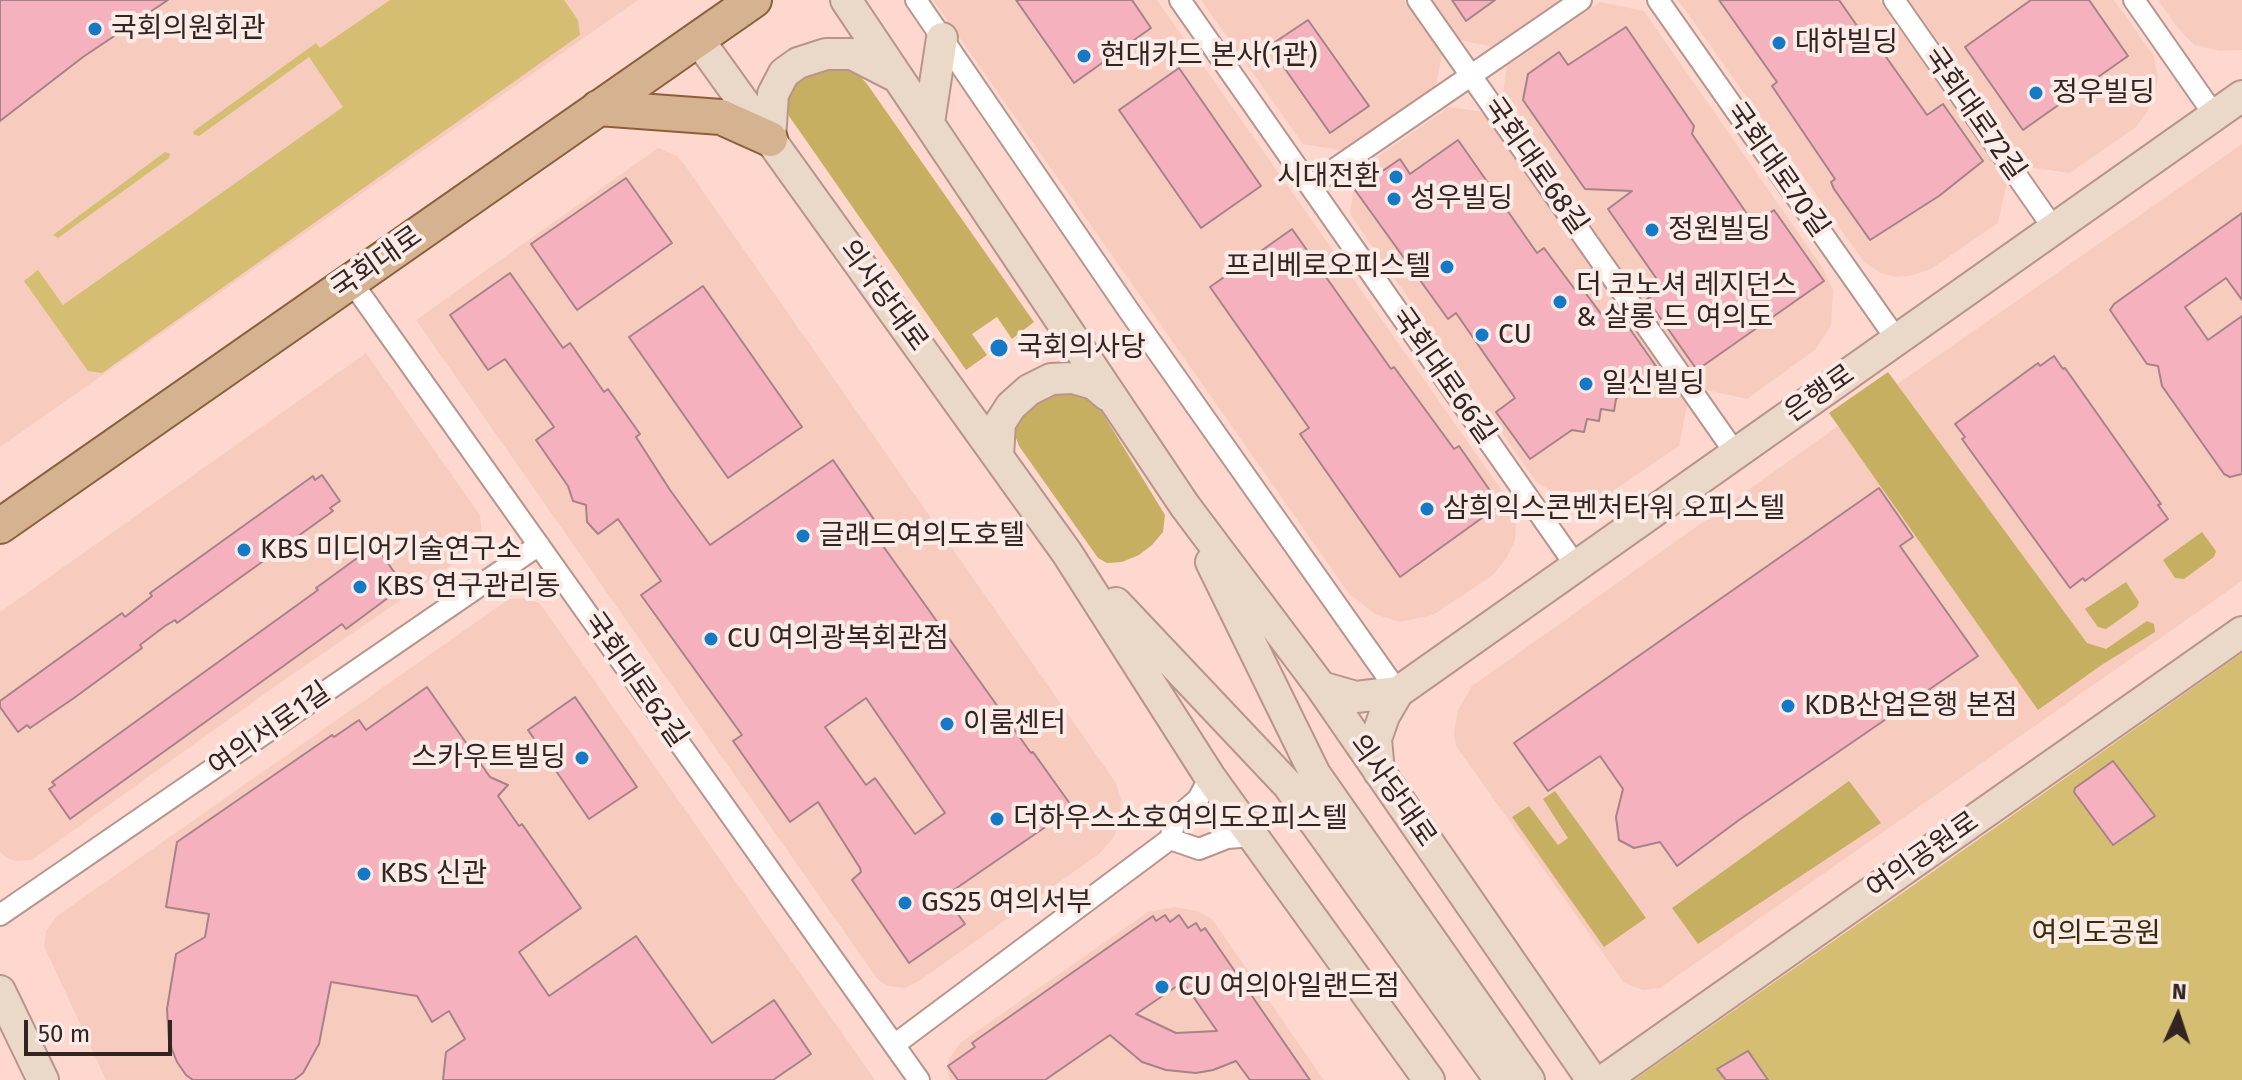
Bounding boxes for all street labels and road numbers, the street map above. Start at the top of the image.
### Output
street label: 국회대로72길 [1916,41,2032,187]
street label: 국회대로68길 [1476,91,1594,241]
street label: 국회대로70길 [1718,96,1836,244]
street label: 국회대로 [325,220,429,306]
street label: 의사당대로 [832,234,934,358]
street label: 국회대로66길 [1384,301,1502,451]
street label: 은행로 [1779,358,1861,430]
street label: 국회대로62길 [576,606,694,754]
street label: 여의서로1길 [203,676,337,784]
street label: 의사당대로 [1341,729,1443,853]
street label: 여의공원로 [1861,805,1985,907]

